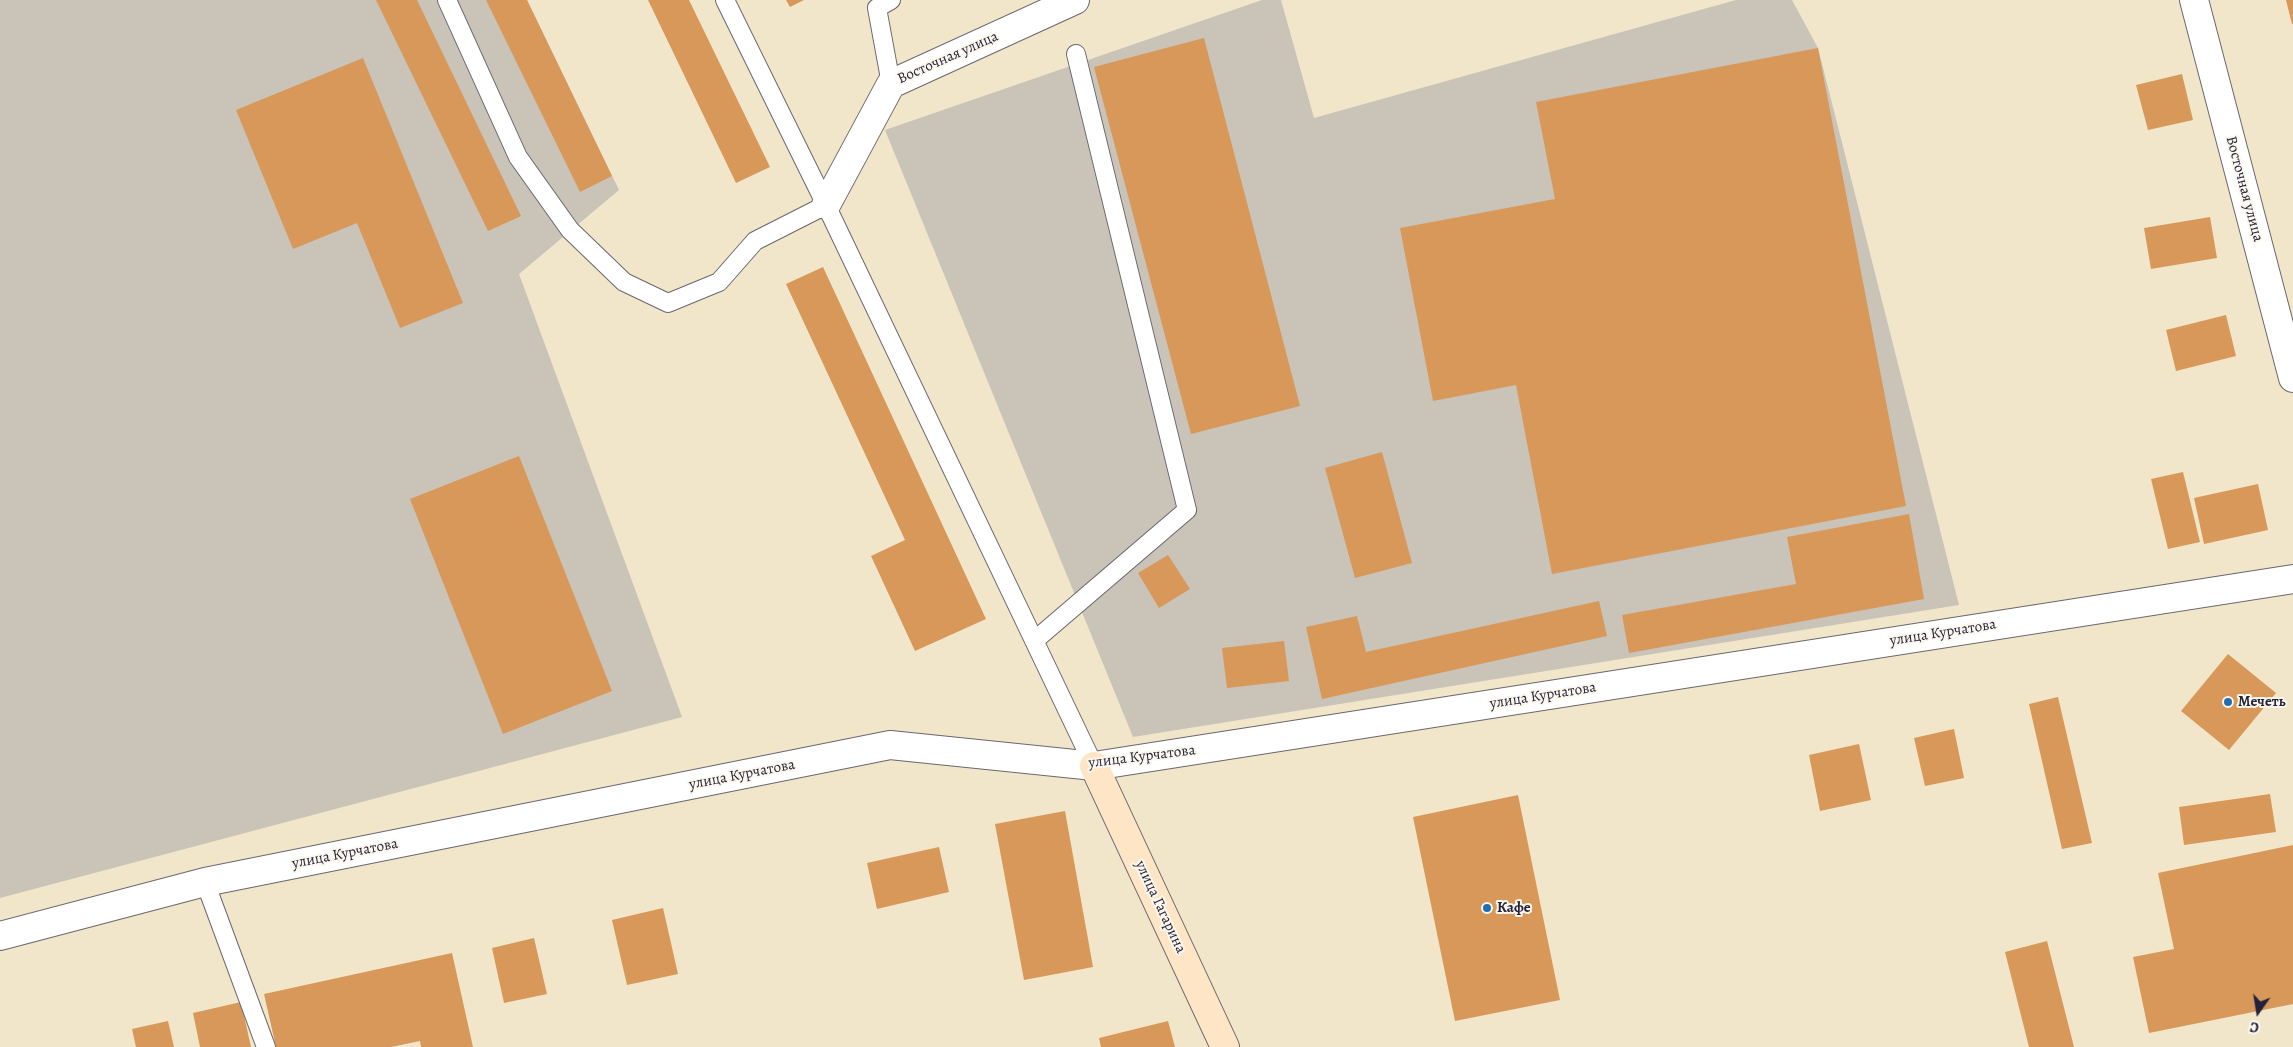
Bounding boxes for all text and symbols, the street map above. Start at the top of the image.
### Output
street label: Восточная улица [895,28,1001,88]
street label: Восточная улица [2221,134,2267,244]
street label: улица Курчатова [1889,616,1997,650]
street label: улица Курчатова [1489,679,1597,713]
place label: Мечеть [2238,693,2286,711]
marker: Мечеть [2222,696,2234,708]
street label: улица Курчатова [1088,742,1196,772]
street label: улица Курчатова [688,756,796,794]
street label: улица Курчатова [291,835,399,873]
street label: улица Гагарина [1131,858,1189,956]
place label: Кафе [1497,899,1531,917]
marker: Кафе [1481,902,1493,914]
north arrow [2233,987,2283,1037]
text: С [2248,1017,2261,1037]

